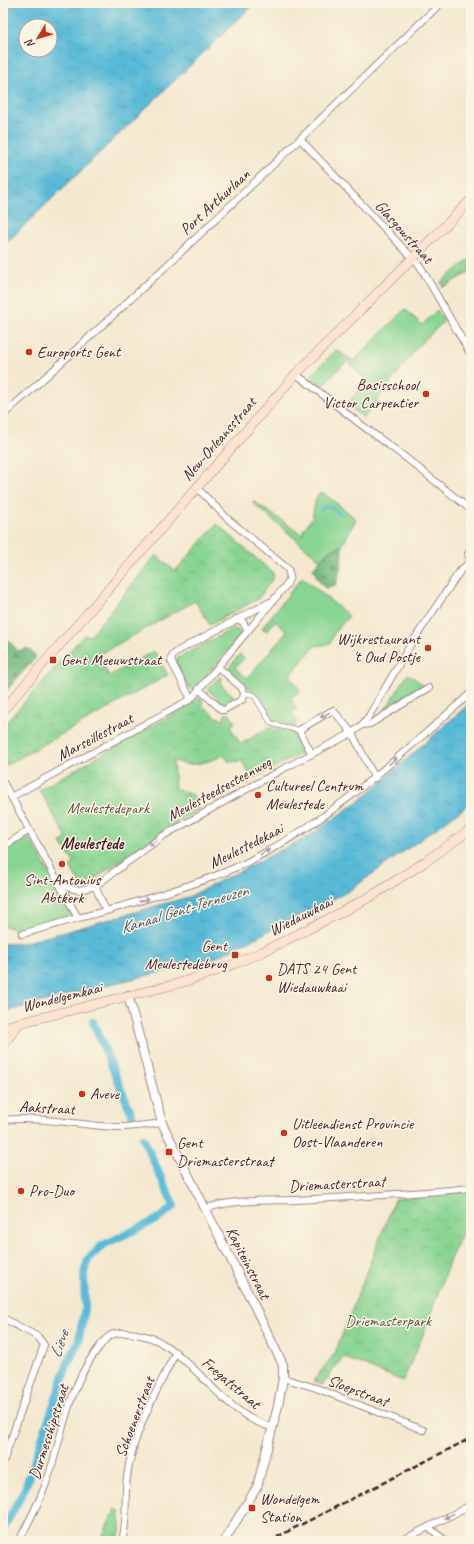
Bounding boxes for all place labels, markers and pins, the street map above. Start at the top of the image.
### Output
place label: Euroports Gent [37,342,122,362]
marker: Euroports Gent [24,347,34,357]
place label: Basisschool Victor Carpentier [323,375,421,413]
marker: Basisschool Victor Carpentier [421,389,431,399]
place label: Wijkrestaurant 't Oud Postje [337,629,422,667]
marker: Wijkrestaurant 't Oud Postje [423,643,433,653]
place label: Gent Meeuwstraat [61,650,163,670]
marker: Gent Meeuwstraat [48,655,58,665]
place label: Cultureel Centrum Meulestede [266,776,364,814]
marker: Cultureel Centrum Meulestede [253,790,263,800]
marker: Sint-Antonius Abtkerk [57,859,67,869]
place label: Sint-Antonius Abtkerk [24,870,102,908]
place label: Gent Meulestedebrug [145,936,229,974]
marker: Gent Meulestedebrug [230,950,240,960]
place label: DATS 24 Gent Wiedauwkaai [277,959,358,997]
marker: DATS 24 Gent Wiedauwkaai [264,973,274,983]
place label: Aveve [90,1084,121,1104]
marker: Aveve [77,1089,87,1099]
place label: Uitleendienst Provincie Oost-Vlaanderen [292,1114,415,1152]
marker: Uitleendienst Provincie Oost-Vlaanderen [279,1128,289,1138]
place label: Gent Driemasterstraat [177,1133,276,1171]
marker: Gent Driemasterstraat [164,1147,174,1157]
place label: Pro-Duo [29,1181,76,1201]
marker: Pro-Duo [16,1186,26,1196]
place label: Wondelgem Station [260,1489,320,1527]
marker: Wondelgem Station [247,1503,257,1513]

